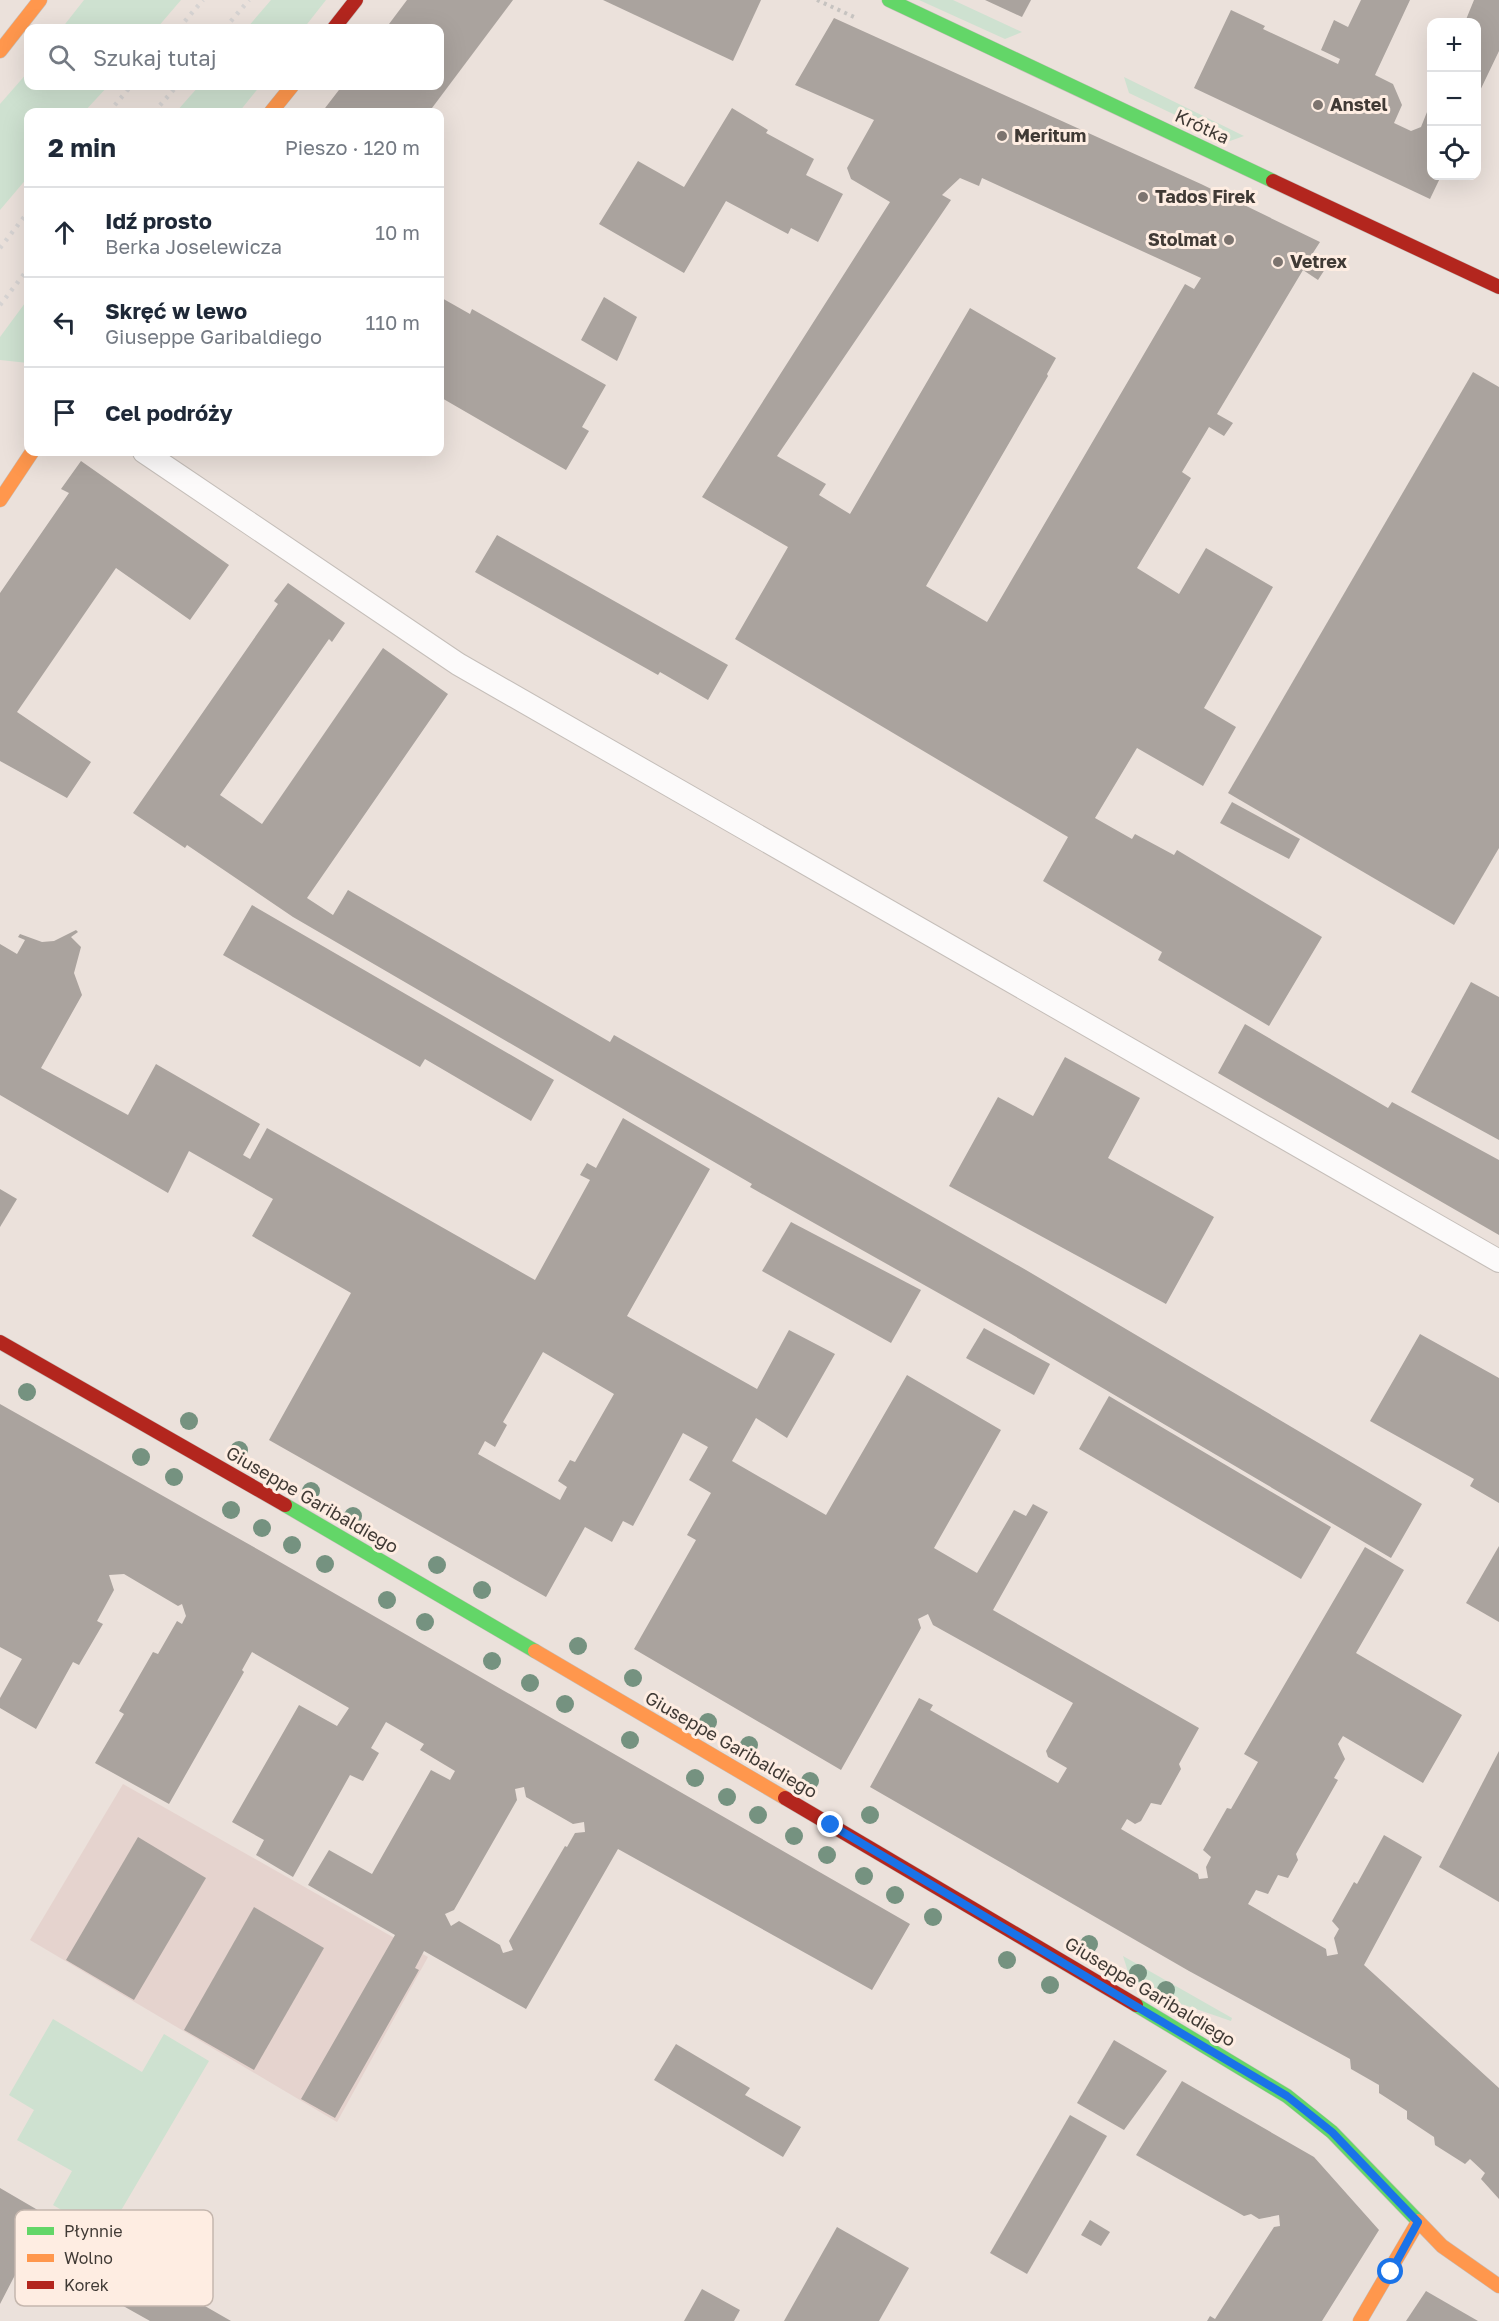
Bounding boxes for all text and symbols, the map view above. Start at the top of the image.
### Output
map controls [1427,18,1481,180]
button: + [1427,18,1481,72]
search box [24,24,444,90]
icon: search [45,41,78,74]
text: Szukaj tutaj [93,44,217,71]
button: − [1427,72,1481,126]
place label: Anstel [1330,93,1388,115]
marker: Anstel [1311,98,1325,112]
street label: Krótka [1172,104,1233,148]
place label: Meritum [1014,124,1086,146]
button: locate [1427,126,1481,180]
marker: Meritum [995,129,1009,143]
text: 2 min [48,132,116,163]
text: Pieszo · 120 m [285,135,420,159]
place label: Tados Firek [1155,185,1256,207]
marker: Tados Firek [1136,190,1150,204]
text: Idź prosto [105,207,212,234]
icon: ahead [48,216,81,249]
text: 10 m [375,220,420,244]
place label: Stolmat [1148,228,1217,250]
marker: Stolmat [1222,233,1236,247]
text: Berka Joselewicza [105,234,282,258]
place label: Vetrex [1290,250,1347,272]
marker: Vetrex [1271,255,1285,269]
text: Skręć w lewo [105,297,247,324]
icon: left [48,306,81,339]
text: 110 m [366,310,420,334]
text: Giuseppe Garibaldiego [105,324,322,348]
icon: arrive [48,396,81,429]
text: Cel podróży [105,399,233,426]
street label: Giuseppe Garibaldiego [222,1441,403,1557]
street label: Giuseppe Garibaldiego [641,1686,822,1802]
route end [817,1811,843,1837]
street label: Giuseppe Garibaldiego [1061,1931,1240,2051]
legend [15,2210,213,2306]
text: Płynnie [64,2221,122,2241]
text: Wolno [64,2248,113,2268]
route start [1377,2258,1403,2284]
text: Korek [64,2275,109,2295]

